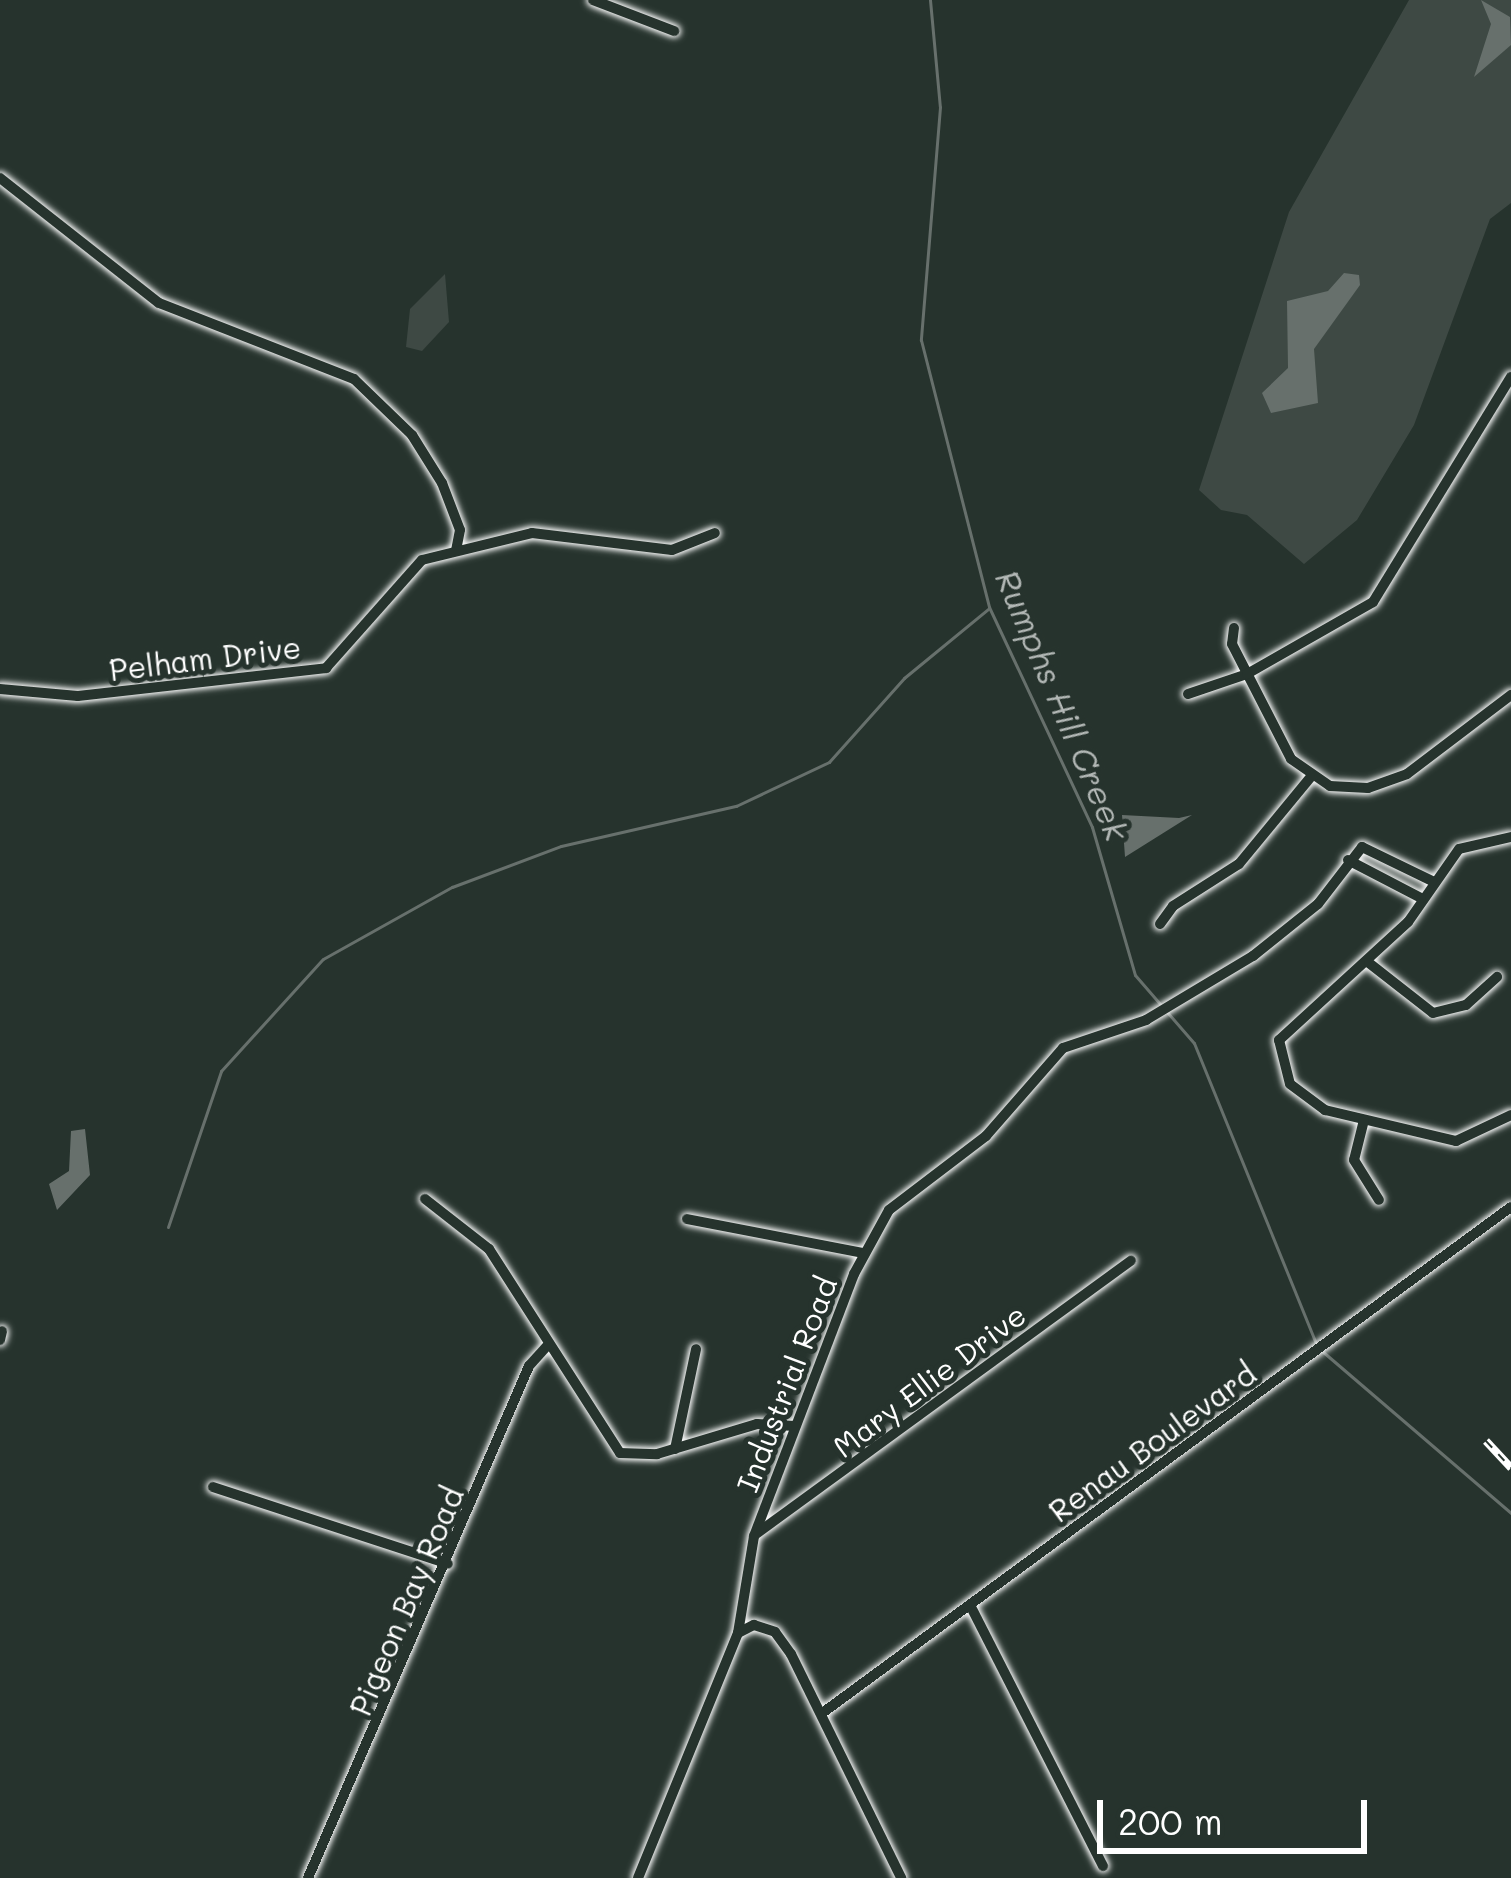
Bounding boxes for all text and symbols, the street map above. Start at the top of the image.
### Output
water label: Rumphs Hill Creek [988,564,1138,846]
street label: Pelham Drive [107,628,303,688]
street label: Industrial Road [728,1271,844,1497]
street label: Mary Ellie Drive [826,1296,1032,1464]
street label: Renau Boulevard [1042,1355,1262,1529]
street label: Pigeon Bay Road [342,1481,470,1721]
scale bar [1103,1776,1373,1850]
text: 200 m [1118,1797,1223,1844]

